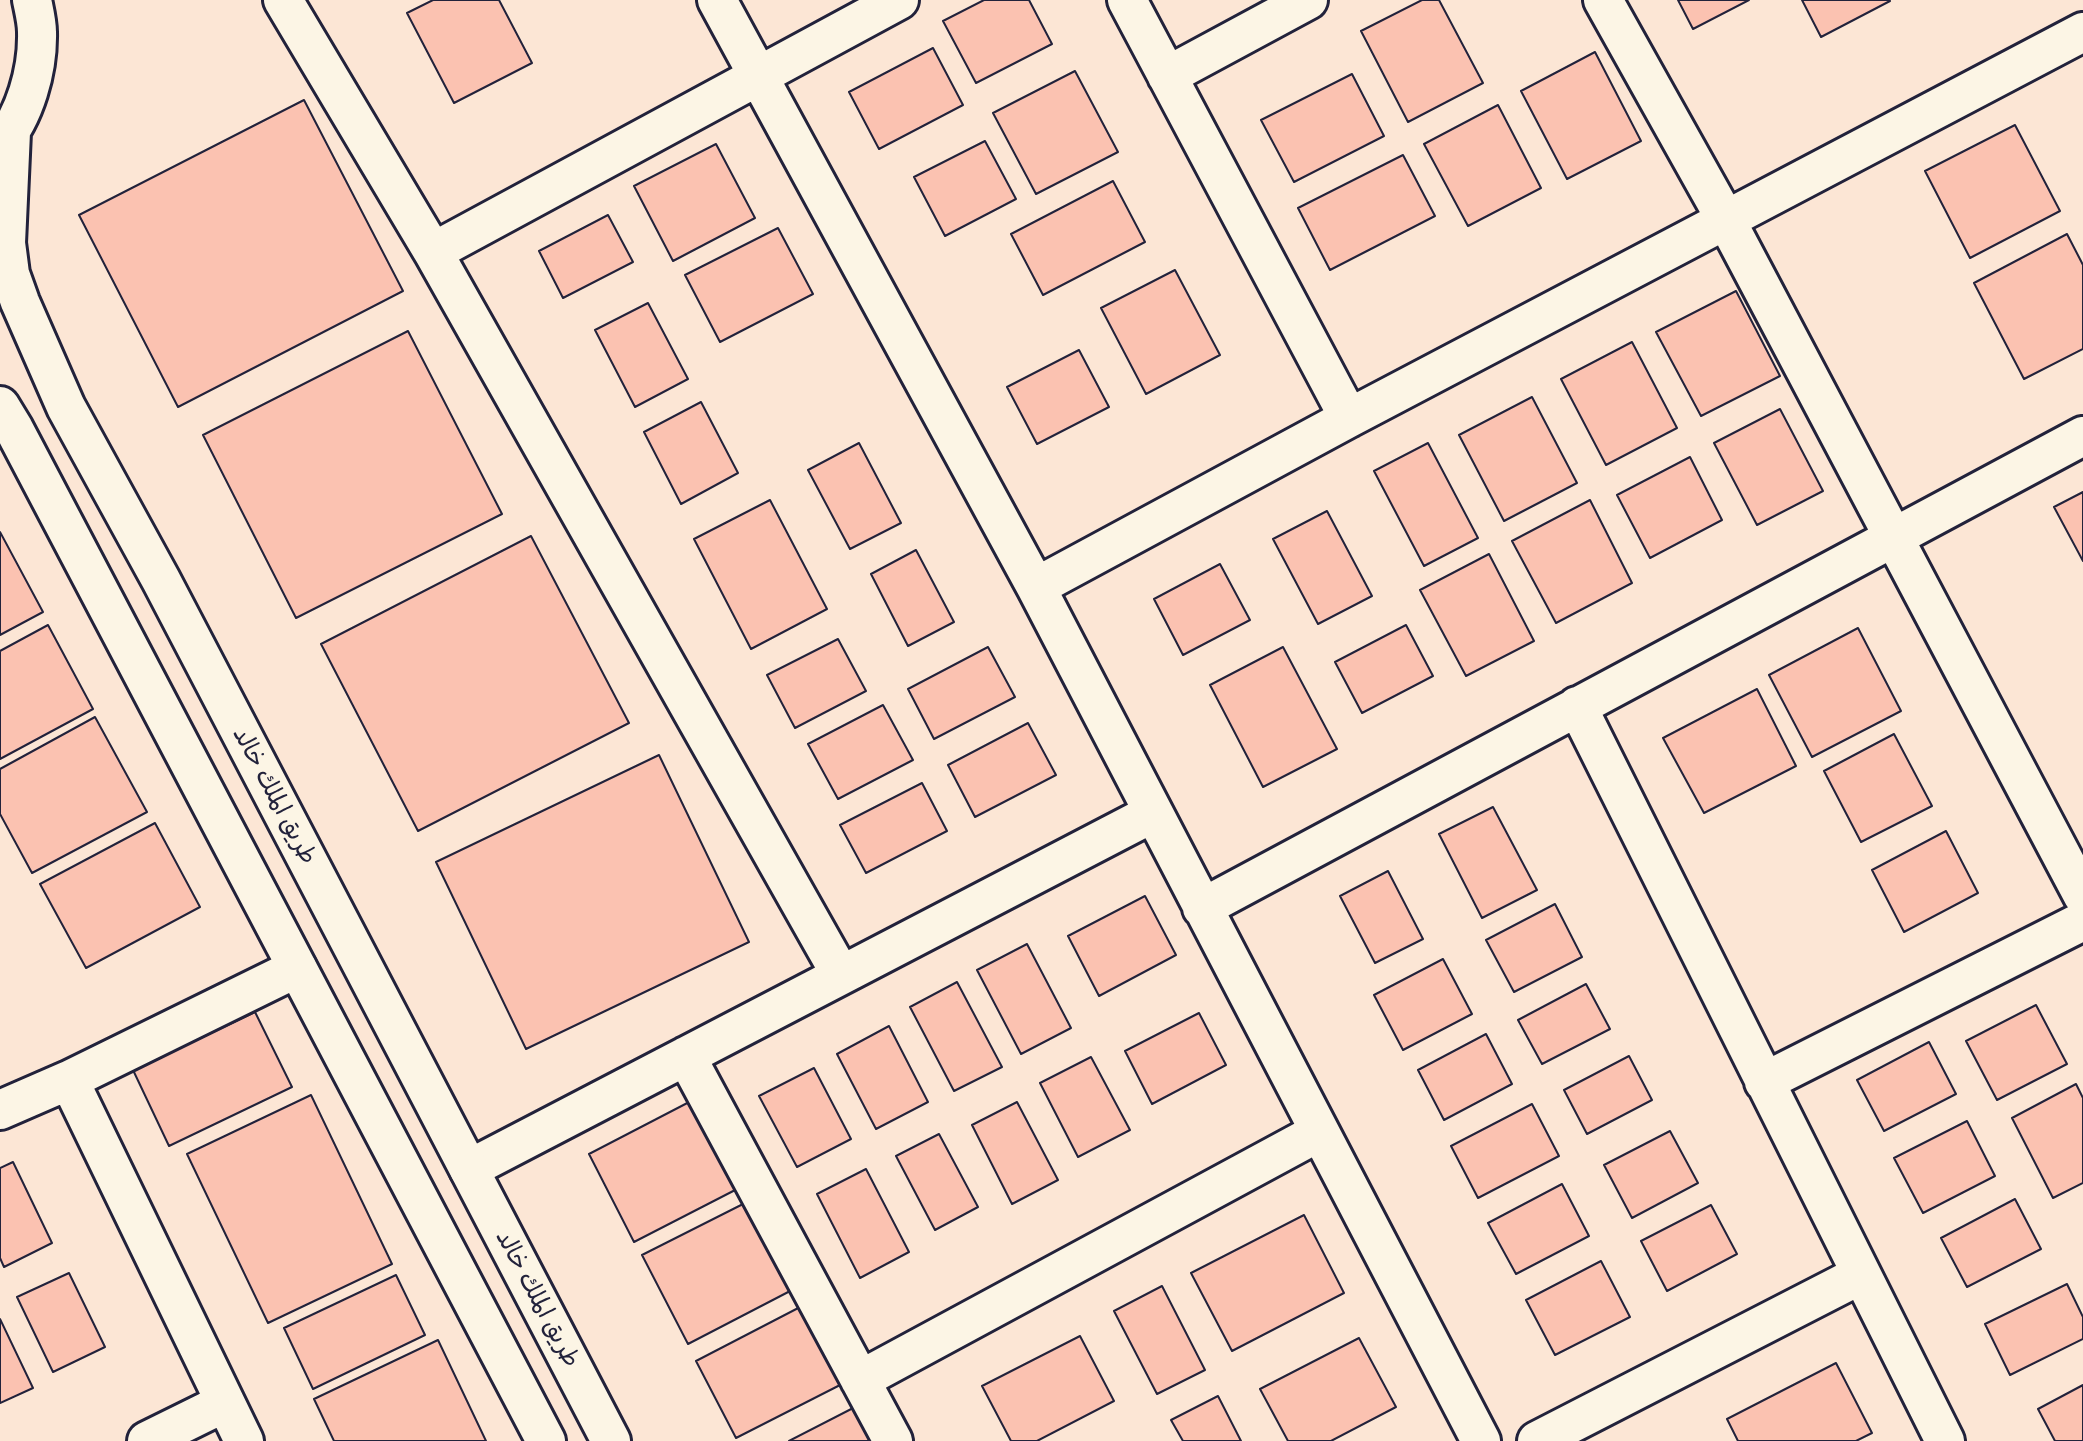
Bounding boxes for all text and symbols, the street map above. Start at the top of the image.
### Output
street label: طريق الملك خالد [226,722,322,870]
street label: طريق الملك خالد [489,1225,585,1373]

